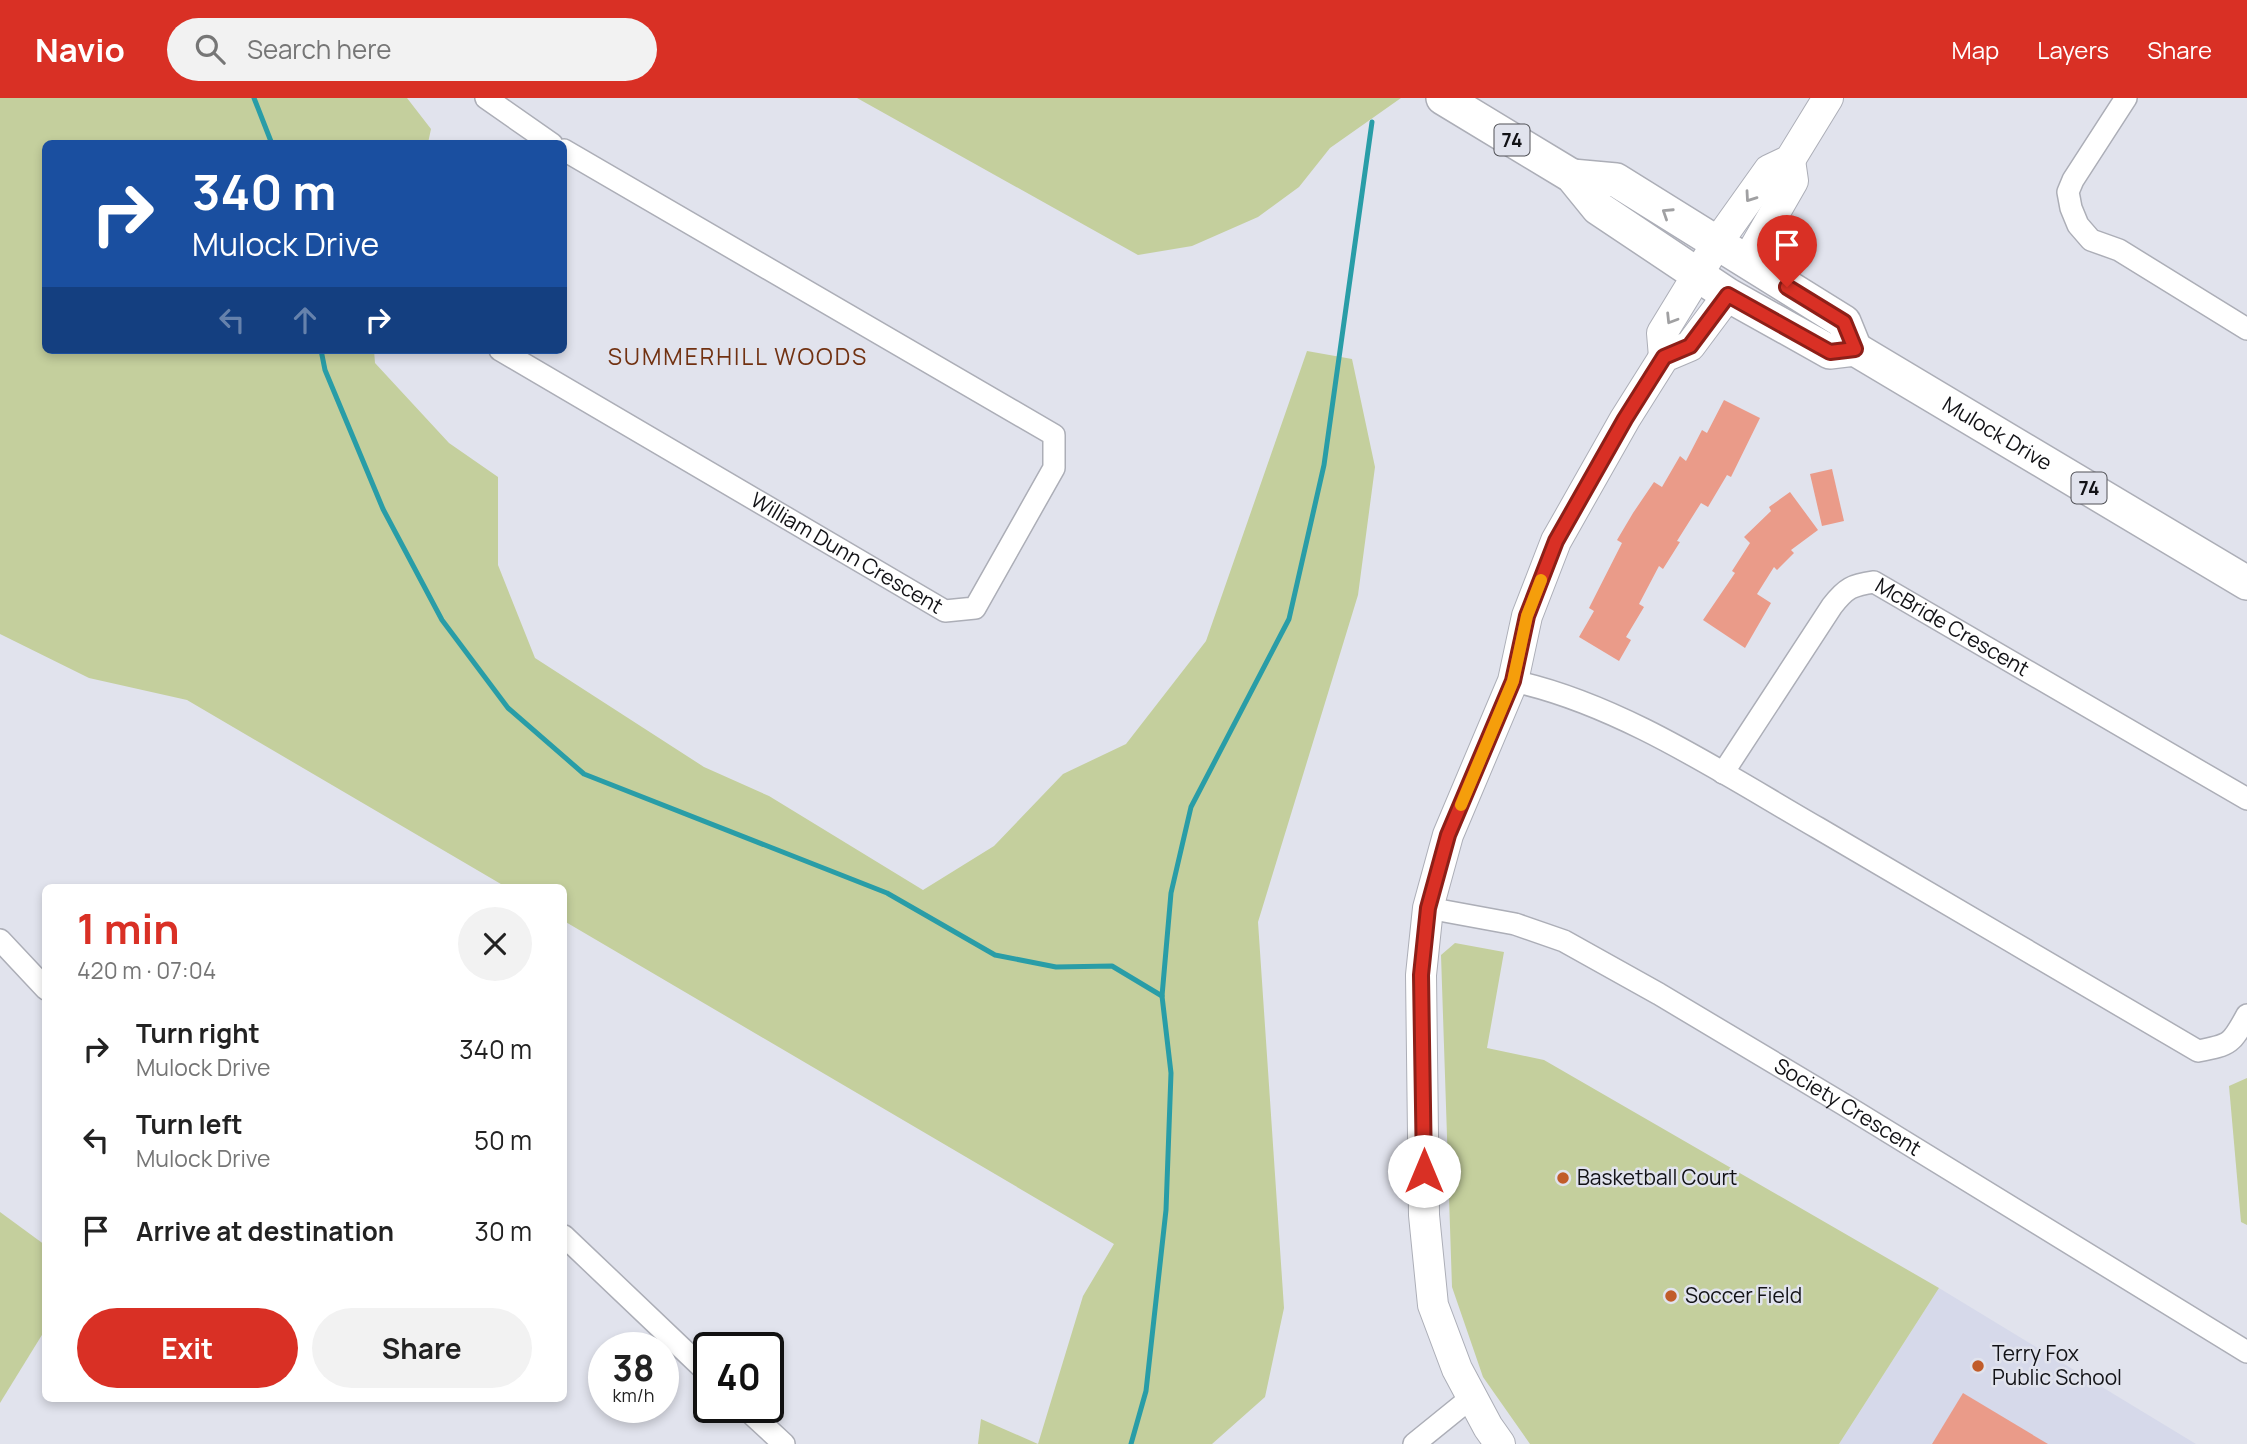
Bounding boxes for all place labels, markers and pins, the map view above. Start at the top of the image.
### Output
pin [1757,215,1817,287]
place label: Basketball Court [1577,1163,1737,1191]
marker: Basketball Court [1555,1170,1571,1186]
place label: Soccer Field [1685,1281,1802,1309]
marker: Soccer Field [1663,1288,1679,1304]
place label: Terry Fox Public School [1992,1339,2122,1391]
marker: Terry Fox Public School [1970,1358,1986,1374]

